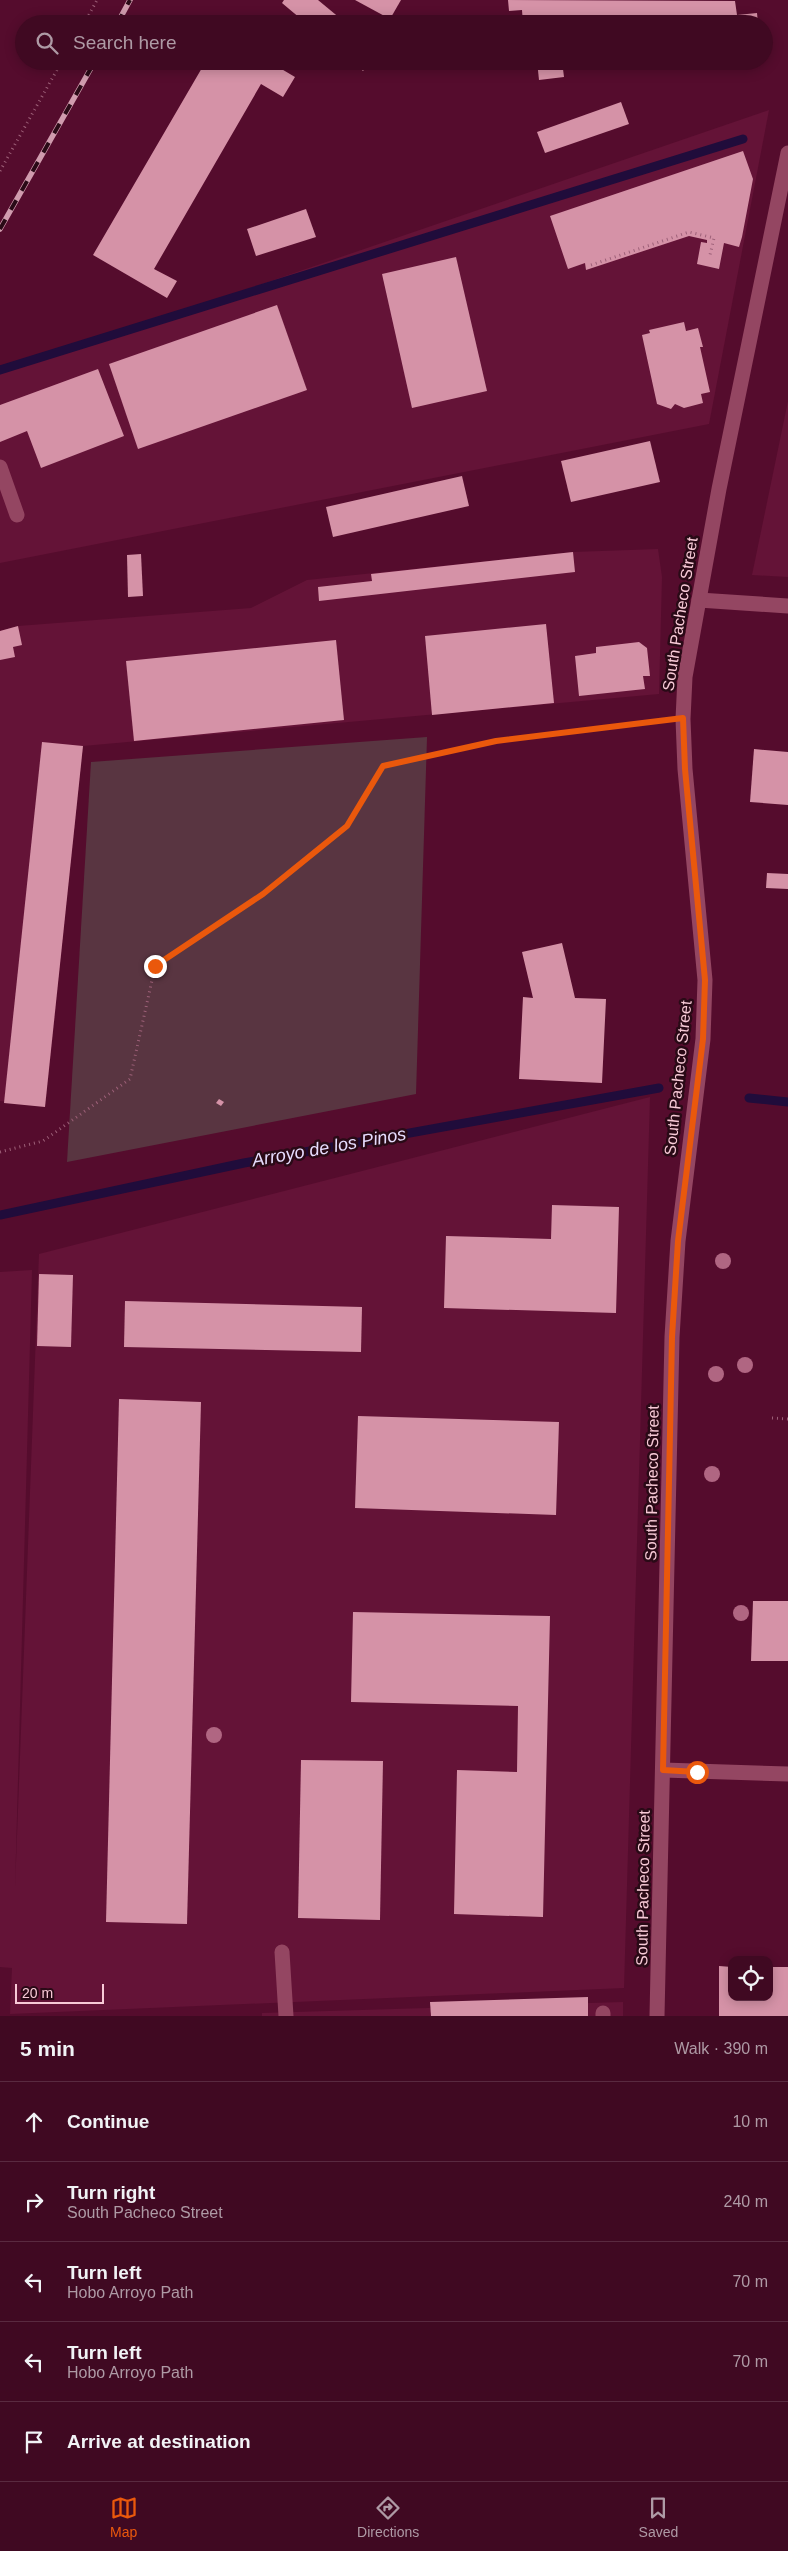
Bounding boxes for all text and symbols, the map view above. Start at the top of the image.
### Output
search box [15,15,773,70]
icon: search [33,29,61,57]
text: Search here [73,32,177,53]
street label: South Pacheco Street [659,535,701,692]
route end [144,955,167,978]
street label: South Pacheco Street [661,999,695,1156]
water label: Arroyo de los Pinos [249,1124,408,1171]
street label: South Pacheco Street [642,1404,662,1561]
route start [686,1761,709,1784]
street label: South Pacheco Street [633,1809,653,1966]
map controls [728,1956,773,2001]
button: locate [728,1956,773,2001]
scale bar [15,1981,104,2004]
text: 20 m [22,1985,53,2001]
text: 5 min [20,2037,75,2060]
text: Walk · 390 m [674,2040,768,2057]
icon: ahead [20,2108,48,2136]
text: Continue [67,2111,149,2132]
text: 10 m [732,2113,768,2130]
text: Turn right [67,2182,155,2203]
icon: right [20,2188,48,2216]
text: 240 m [724,2193,768,2210]
text: South Pacheco Street [67,2204,223,2221]
text: Turn left [67,2262,142,2283]
icon: left [20,2268,48,2296]
text: 70 m [732,2273,768,2290]
text: Hobo Arroyo Path [67,2284,193,2301]
text: Turn left [67,2342,142,2363]
icon: left [20,2348,48,2376]
text: 70 m [732,2353,768,2370]
text: Hobo Arroyo Path [67,2364,193,2381]
icon: arrive [20,2428,48,2456]
text: Arrive at destination [67,2431,251,2452]
tab: Map [110,2494,138,2540]
tab: Directions [357,2494,419,2540]
tab: Saved [639,2494,678,2540]

